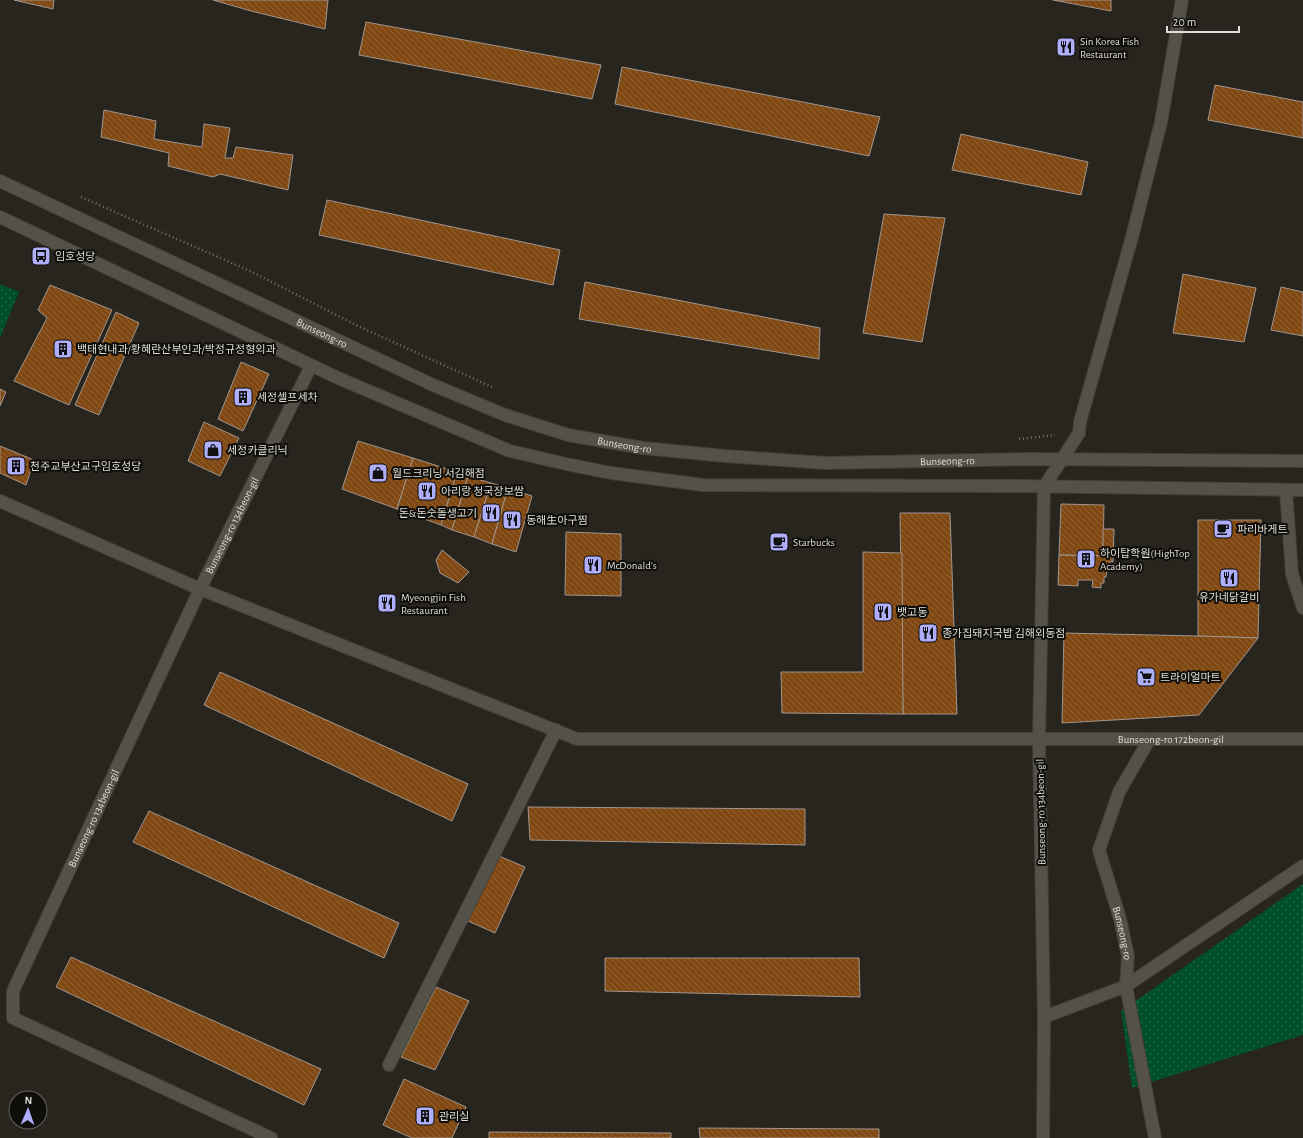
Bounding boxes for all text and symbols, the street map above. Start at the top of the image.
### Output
scale bar [1167,8,1239,34]
text: 20 m [1173,16,1196,28]
restaurant icon: Sin Korea Fish Restaurant [1055,36,1077,58]
place label: Sin Korea Fish Restaurant [1080,36,1139,60]
bus stop icon: 임호성당 [30,245,52,267]
place label: 임호성당 [55,251,95,262]
street label: Bunseong-ro [295,316,349,349]
building icon: 백태현내과/황혜란산부인과/박정규정형외과 [52,338,74,360]
place label: 백태현내과/황혜란산부인과/박정규정형외과 [77,343,276,355]
building icon: 세정셀프세차 [232,386,254,408]
place label: 세정셀프세차 [257,392,318,403]
street label: Bunseong-ro [596,435,652,454]
shop icon: 세정카클리닉 [202,439,224,461]
place label: 세정카클리닉 [227,445,288,456]
building icon: 천주교부산교구임호성당 [5,455,27,477]
street label: Bunseong-ro [920,455,975,467]
place label: 천주교부산교구임호성당 [30,460,141,472]
shop icon: 월드크리닝 서김해점 [367,462,389,484]
place label: 월드크리닝 서김해점 [392,468,485,479]
street label: Bunseong-ro 134beon-gil [203,475,260,575]
restaurant icon: 아리랑 청국장보쌈 [416,480,438,502]
place label: 아리랑 청국장보쌈 [441,486,524,497]
restaurant icon: 돈&돈숫돌생고기 [480,502,502,524]
place label: 돈&돈숫돌생고기 [399,508,477,519]
restaurant icon: 동해生아구찜 [501,509,523,531]
place label: 동해生아구찜 [526,515,588,526]
cafe icon: 파리바게트 [1212,518,1234,540]
place label: 파리바게트 [1237,524,1288,535]
cafe icon: Starbucks [768,531,790,553]
place label: Starbucks [793,537,835,548]
place label: 하이탑학원(HighTop Academy) [1100,547,1190,572]
building icon: 하이탑학원(HighTop Academy) [1075,548,1097,570]
restaurant icon: McDonald's [582,554,604,576]
place label: McDonald's [607,560,657,571]
restaurant icon: 유가네닭갈비 [1218,567,1240,589]
restaurant icon: Myeongjin Fish Restaurant [376,592,398,614]
place label: Myeongjin Fish Restaurant [401,592,466,616]
place label: 유가네닭갈비 [1199,592,1259,603]
restaurant icon: 뱃고동 [872,601,894,623]
place label: 뱃고동 [897,607,927,618]
restaurant icon: 종가집돼지국밥 김해외동점 [917,622,939,644]
place label: 종가집돼지국밥 김해외동점 [942,628,1065,639]
supermarket icon: 트라이얼마트 [1135,666,1157,688]
place label: 트라이얼마트 [1160,672,1221,683]
street label: Bunseong-ro 172beon-gil [1118,734,1224,745]
street label: Bunseong-ro 134beon-gil [1035,759,1047,865]
street label: Bunseong-ro 134beon-gil [66,768,121,869]
street label: Bunseong-ro [1111,905,1134,960]
north arrow [8,1090,48,1130]
text: N [24,1095,32,1106]
building icon: 관리실 [414,1105,436,1127]
place label: 관리실 [439,1111,469,1122]

